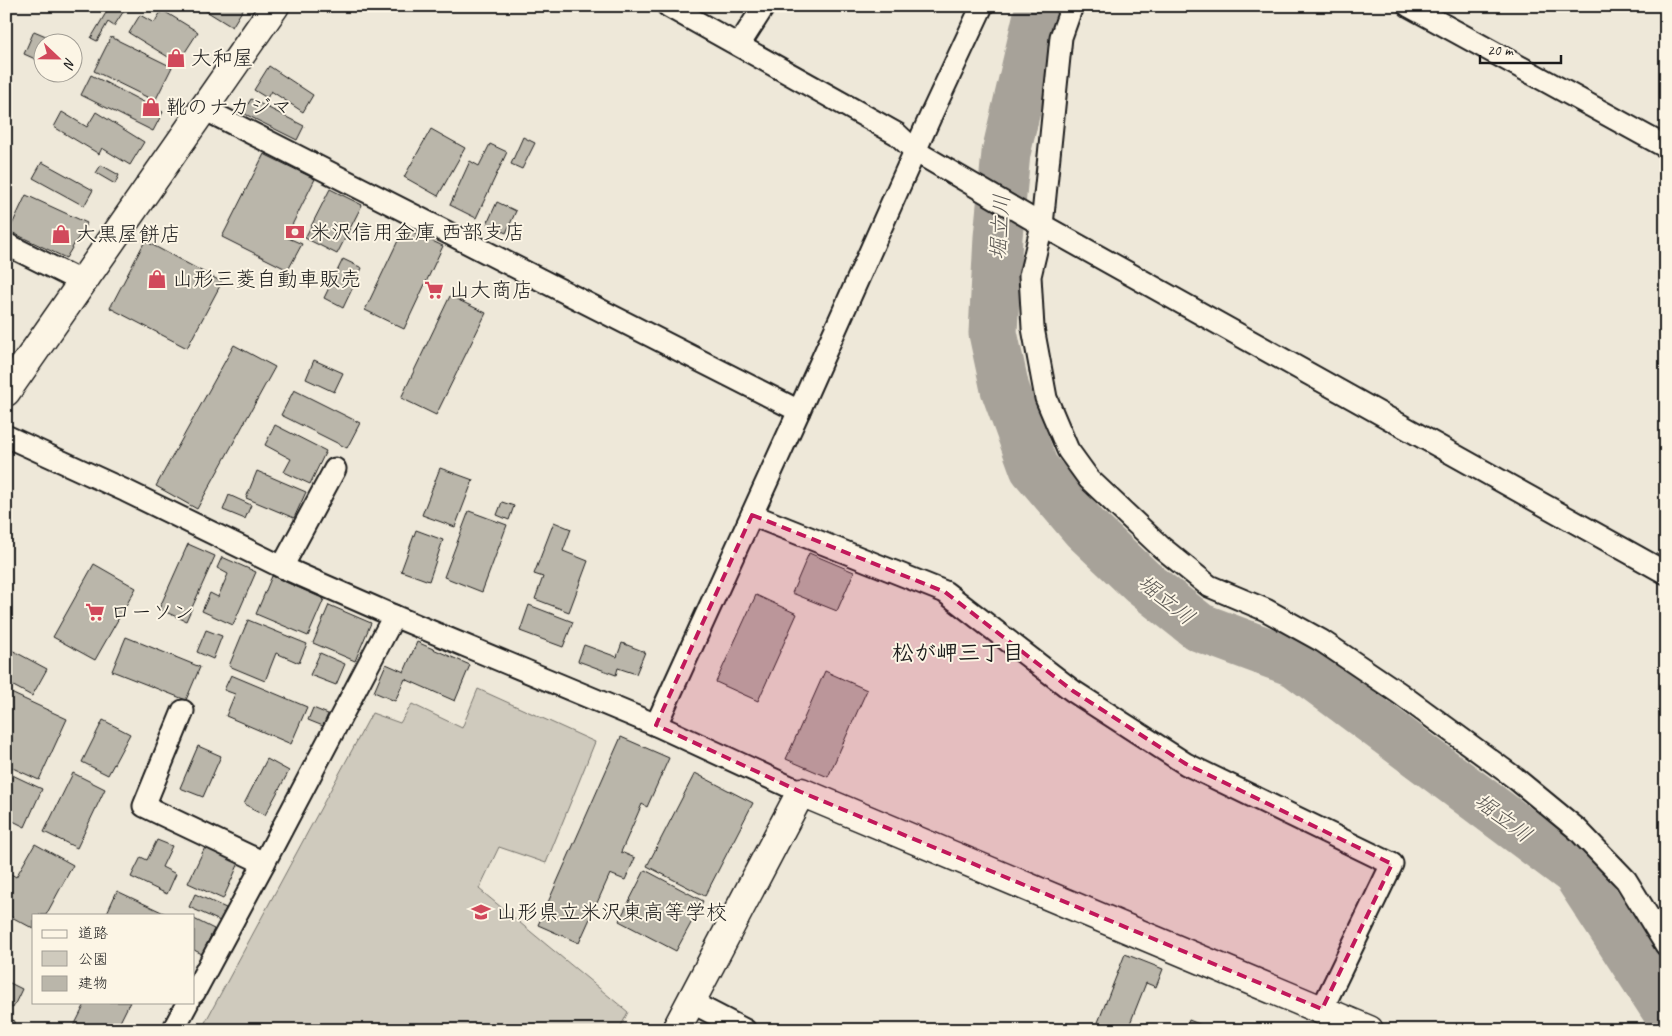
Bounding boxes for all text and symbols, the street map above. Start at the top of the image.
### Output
north arrow [32,32,82,82]
scale bar [1480,32,1561,64]
text: 20 m [1487,41,1514,60]
place label: 大和屋 [191,45,254,71]
shop icon: 大和屋 [165,47,187,69]
text: N [59,55,79,72]
place label: 靴のナカジマ [166,94,292,120]
shop icon: 靴のナカジマ [140,96,162,118]
water label: 堀立川 [984,193,1016,261]
place label: 米沢信用金庫 西部支店 [310,219,525,245]
place label: 大黒屋餅店 [76,221,181,247]
bank icon: 米沢信用金庫 西部支店 [284,221,306,243]
shop icon: 大黒屋餅店 [50,223,72,245]
place label: 山形三菱自動車販売 [172,266,361,292]
shop icon: 山形三菱自動車販売 [146,268,168,290]
place label: 山大商店 [449,277,533,303]
supermarket icon: 山大商店 [423,279,445,301]
water label: 堀立川 [1132,568,1200,632]
place label: ローソン [110,599,194,625]
supermarket icon: ローソン [84,601,106,623]
district label: 松が岬三丁目 [892,639,1024,667]
water label: 堀立川 [1468,787,1538,849]
place label: 山形県立米沢東高等学校 [496,899,727,925]
school or university icon: 山形県立米沢東高等学校 [470,901,492,923]
legend [32,914,195,1004]
text: 道路 [78,924,108,943]
text: 公園 [78,950,108,969]
text: 建物 [78,974,108,993]

